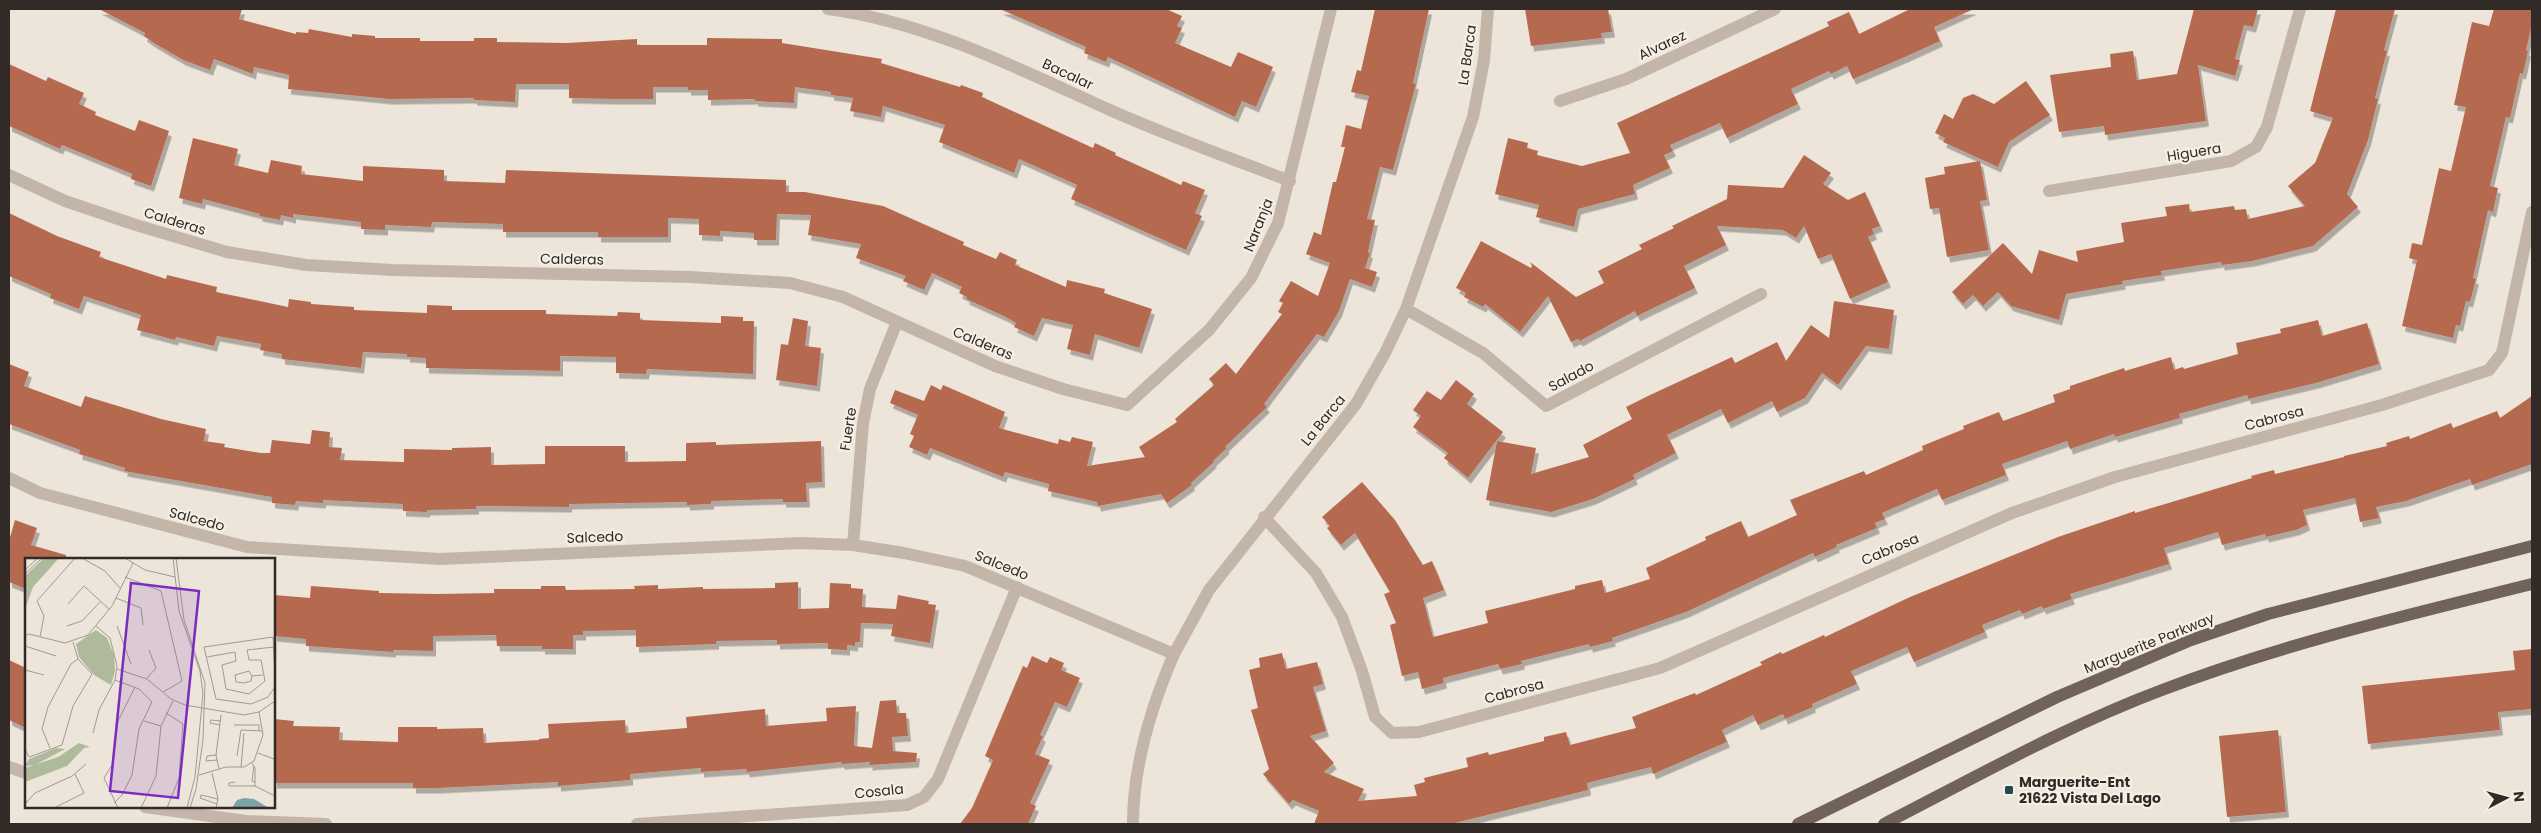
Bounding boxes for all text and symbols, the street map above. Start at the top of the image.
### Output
street label: La Barca [1453,24,1481,86]
street label: Alvarez [1635,25,1689,65]
street label: Bacalar [1039,53,1097,95]
street label: Higuera [2165,138,2223,166]
street label: Naranja [1238,195,1278,255]
street label: Calderas [142,202,208,240]
street label: Calderas [540,248,604,270]
street label: Calderas [950,321,1016,365]
street label: Salado [1545,356,1597,396]
street label: La Barca [1296,390,1350,450]
street label: Cabrosa [2242,400,2306,436]
street label: Fuerte [835,406,861,452]
street label: Salcedo [167,502,227,536]
street label: Salcedo [566,526,624,548]
street label: Cabrosa [1858,528,1922,570]
street label: Salcedo [972,545,1032,585]
inset map [25,558,275,808]
street label: Marguerite Parkway [2081,608,2217,678]
street label: Cabrosa [1482,673,1546,709]
place label: Marguerite-Ent 21622 Vista Del Lago [2019,772,2161,808]
north arrow [2481,773,2531,823]
street label: Cosala [853,778,905,804]
marker: Marguerite-Ent 21622 Vista Del Lago [2003,784,2015,796]
text: N [2508,790,2529,803]

